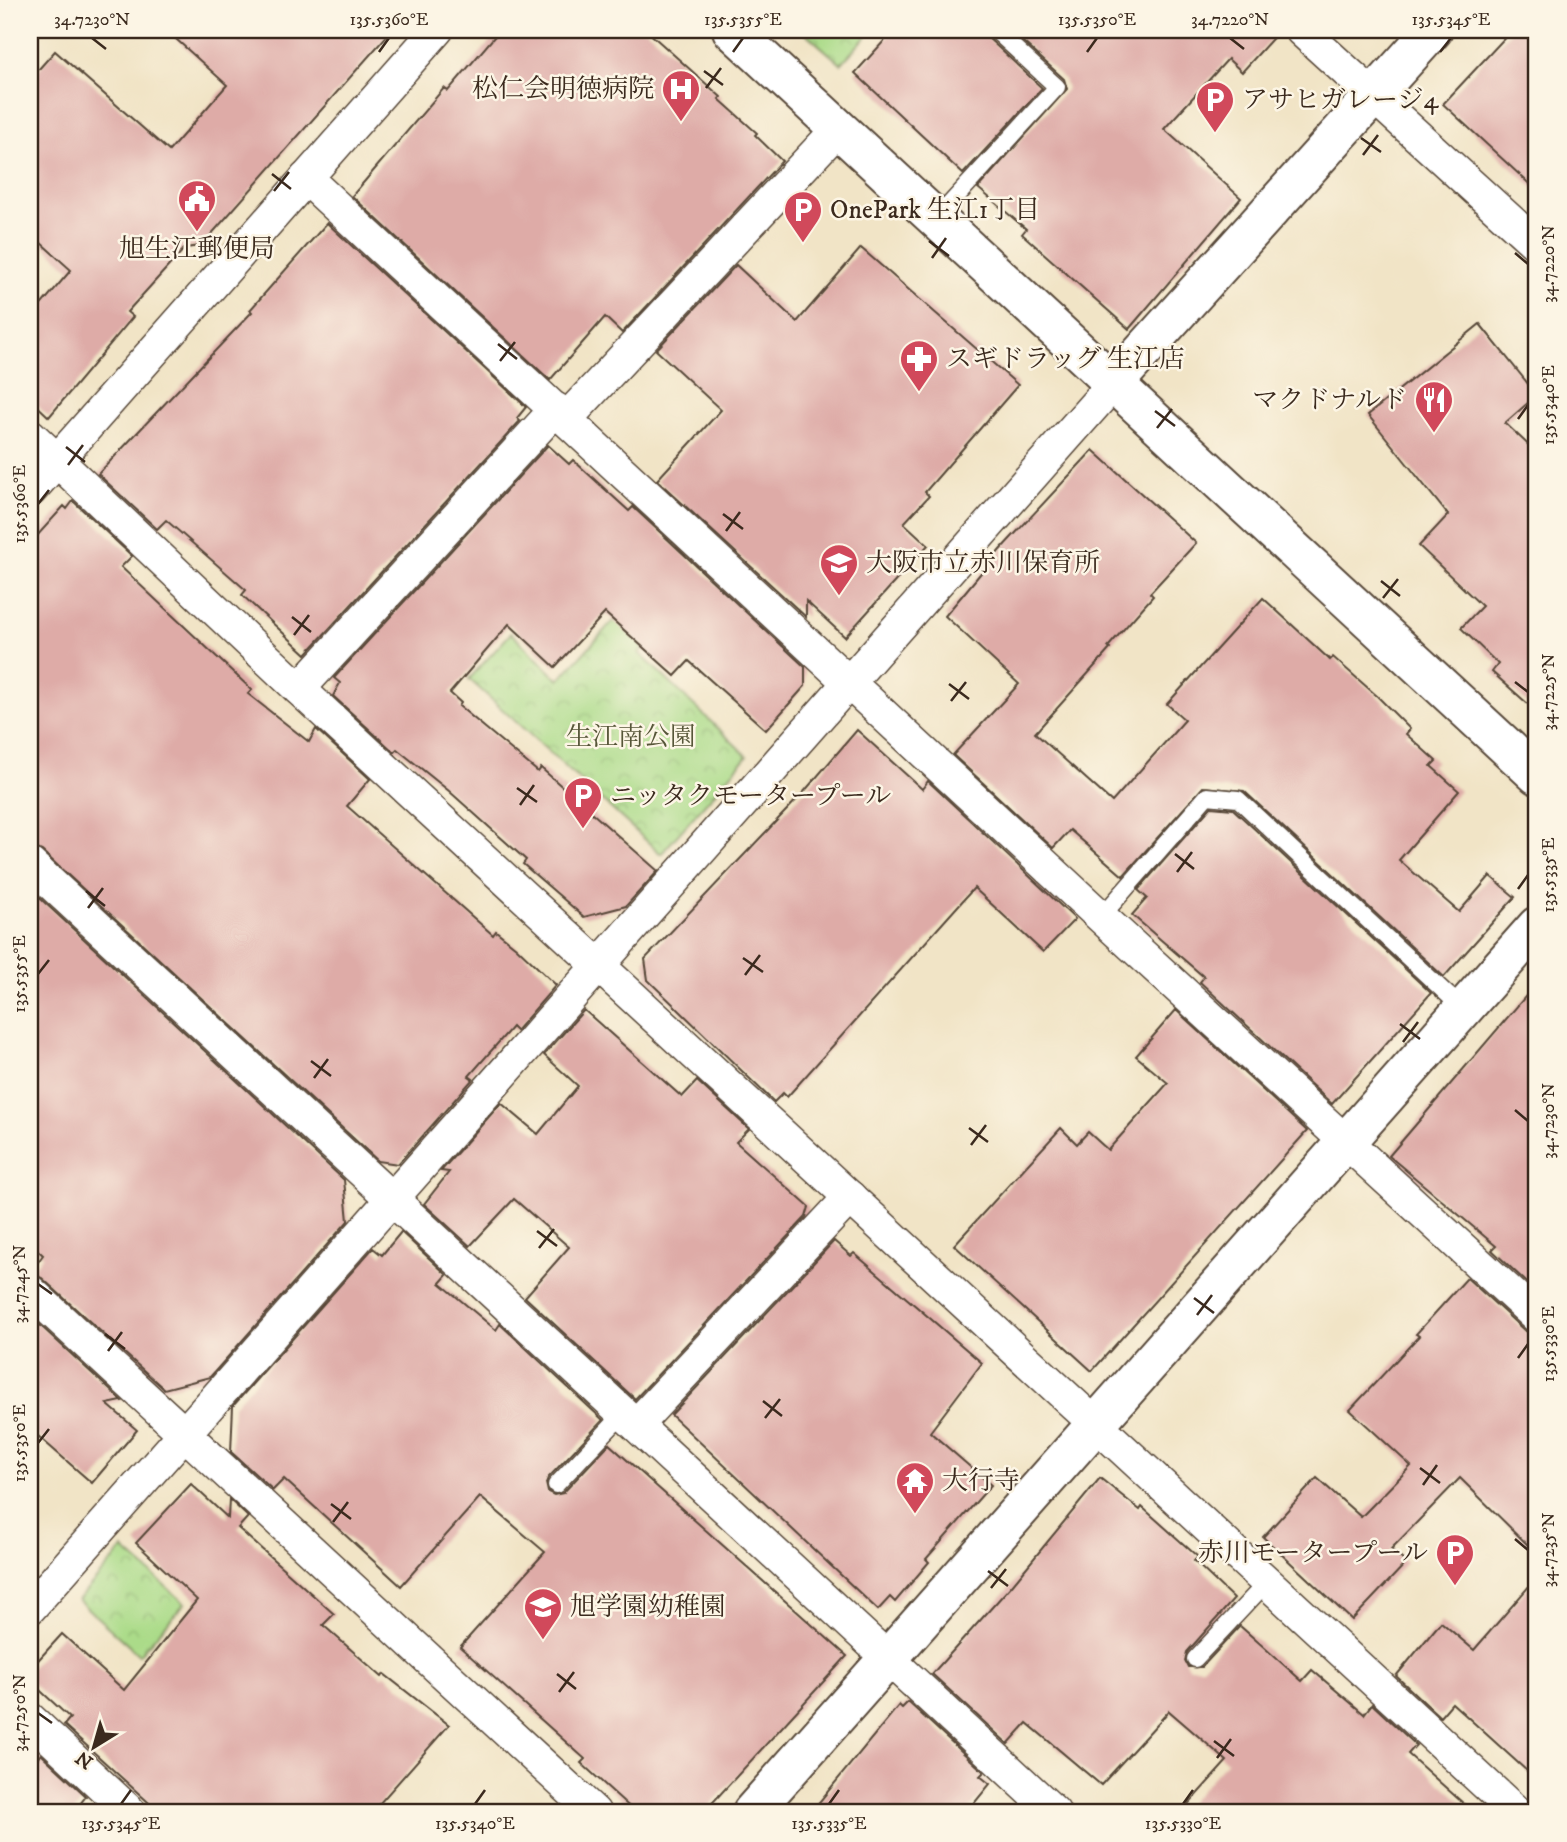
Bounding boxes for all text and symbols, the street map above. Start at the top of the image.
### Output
text: 34.7230°N [54,9,130,31]
text: 135.5360°E [350,9,429,31]
text: 135.5355°E [704,9,782,31]
text: 135.5350°E [1058,9,1137,31]
text: 34.7220°N [1191,9,1269,31]
text: 135.5345°E [1411,9,1491,31]
hospital icon: 松仁会明徳病院 [660,68,702,123]
place label: 松仁会明徳病院 [472,73,654,106]
parking icon: アサヒガレージ4 [1194,79,1236,134]
place label: アサヒガレージ4 [1242,84,1439,117]
public building icon: 旭生江郵便局 [176,178,218,233]
parking icon: OnePark 生江1丁目 [782,189,824,244]
place label: OnePark 生江1丁目 [830,194,1040,227]
text: 34.7220°N [1538,225,1560,303]
place label: 旭生江郵便局 [119,233,275,266]
pharmacy icon: スギドラッグ 生江店 [898,338,940,393]
place label: スギドラッグ 生江店 [946,343,1185,376]
text: 135.5340°E [1538,365,1560,445]
restaurant icon: マクドナルド [1413,379,1455,434]
place label: マクドナルド [1252,384,1407,417]
text: 135.5360°E [9,464,31,544]
school or university icon: 大阪市立赤川保育所 [818,542,860,597]
place label: 大阪市立赤川保育所 [866,547,1100,580]
text: 34.7225°N [1538,653,1560,731]
park label: 生江南公園 [566,721,696,754]
parking icon: ニッタクモータープール [562,775,604,830]
place label: ニッタクモータープール [610,780,891,813]
text: 135.5335°E [1538,837,1560,913]
text: 135.5355°E [9,935,31,1013]
text: 34.7230°N [1538,1083,1560,1159]
text: 34.7245°N [9,1244,31,1323]
text: 135.5330°E [1538,1306,1560,1382]
text: 135.5350°E [9,1403,31,1482]
temple icon: 大行寺 [894,1460,936,1515]
place label: 大行寺 [942,1465,1020,1498]
text: 34.7235°N [1538,1512,1560,1588]
parking icon: 赤川モータープール [1434,1532,1476,1587]
place label: 赤川モータープール [1198,1537,1428,1570]
school or university icon: 旭学園幼稚園 [522,1586,564,1641]
place label: 旭学園幼稚園 [570,1591,726,1624]
text: 34.7250°N [9,1674,31,1752]
north arrow [60,1713,130,1783]
text: N [71,1745,98,1773]
text: 135.5345°E [81,1813,161,1835]
text: 135.5340°E [435,1813,515,1835]
text: 135.5335°E [791,1813,867,1835]
text: 135.5330°E [1145,1813,1221,1835]

